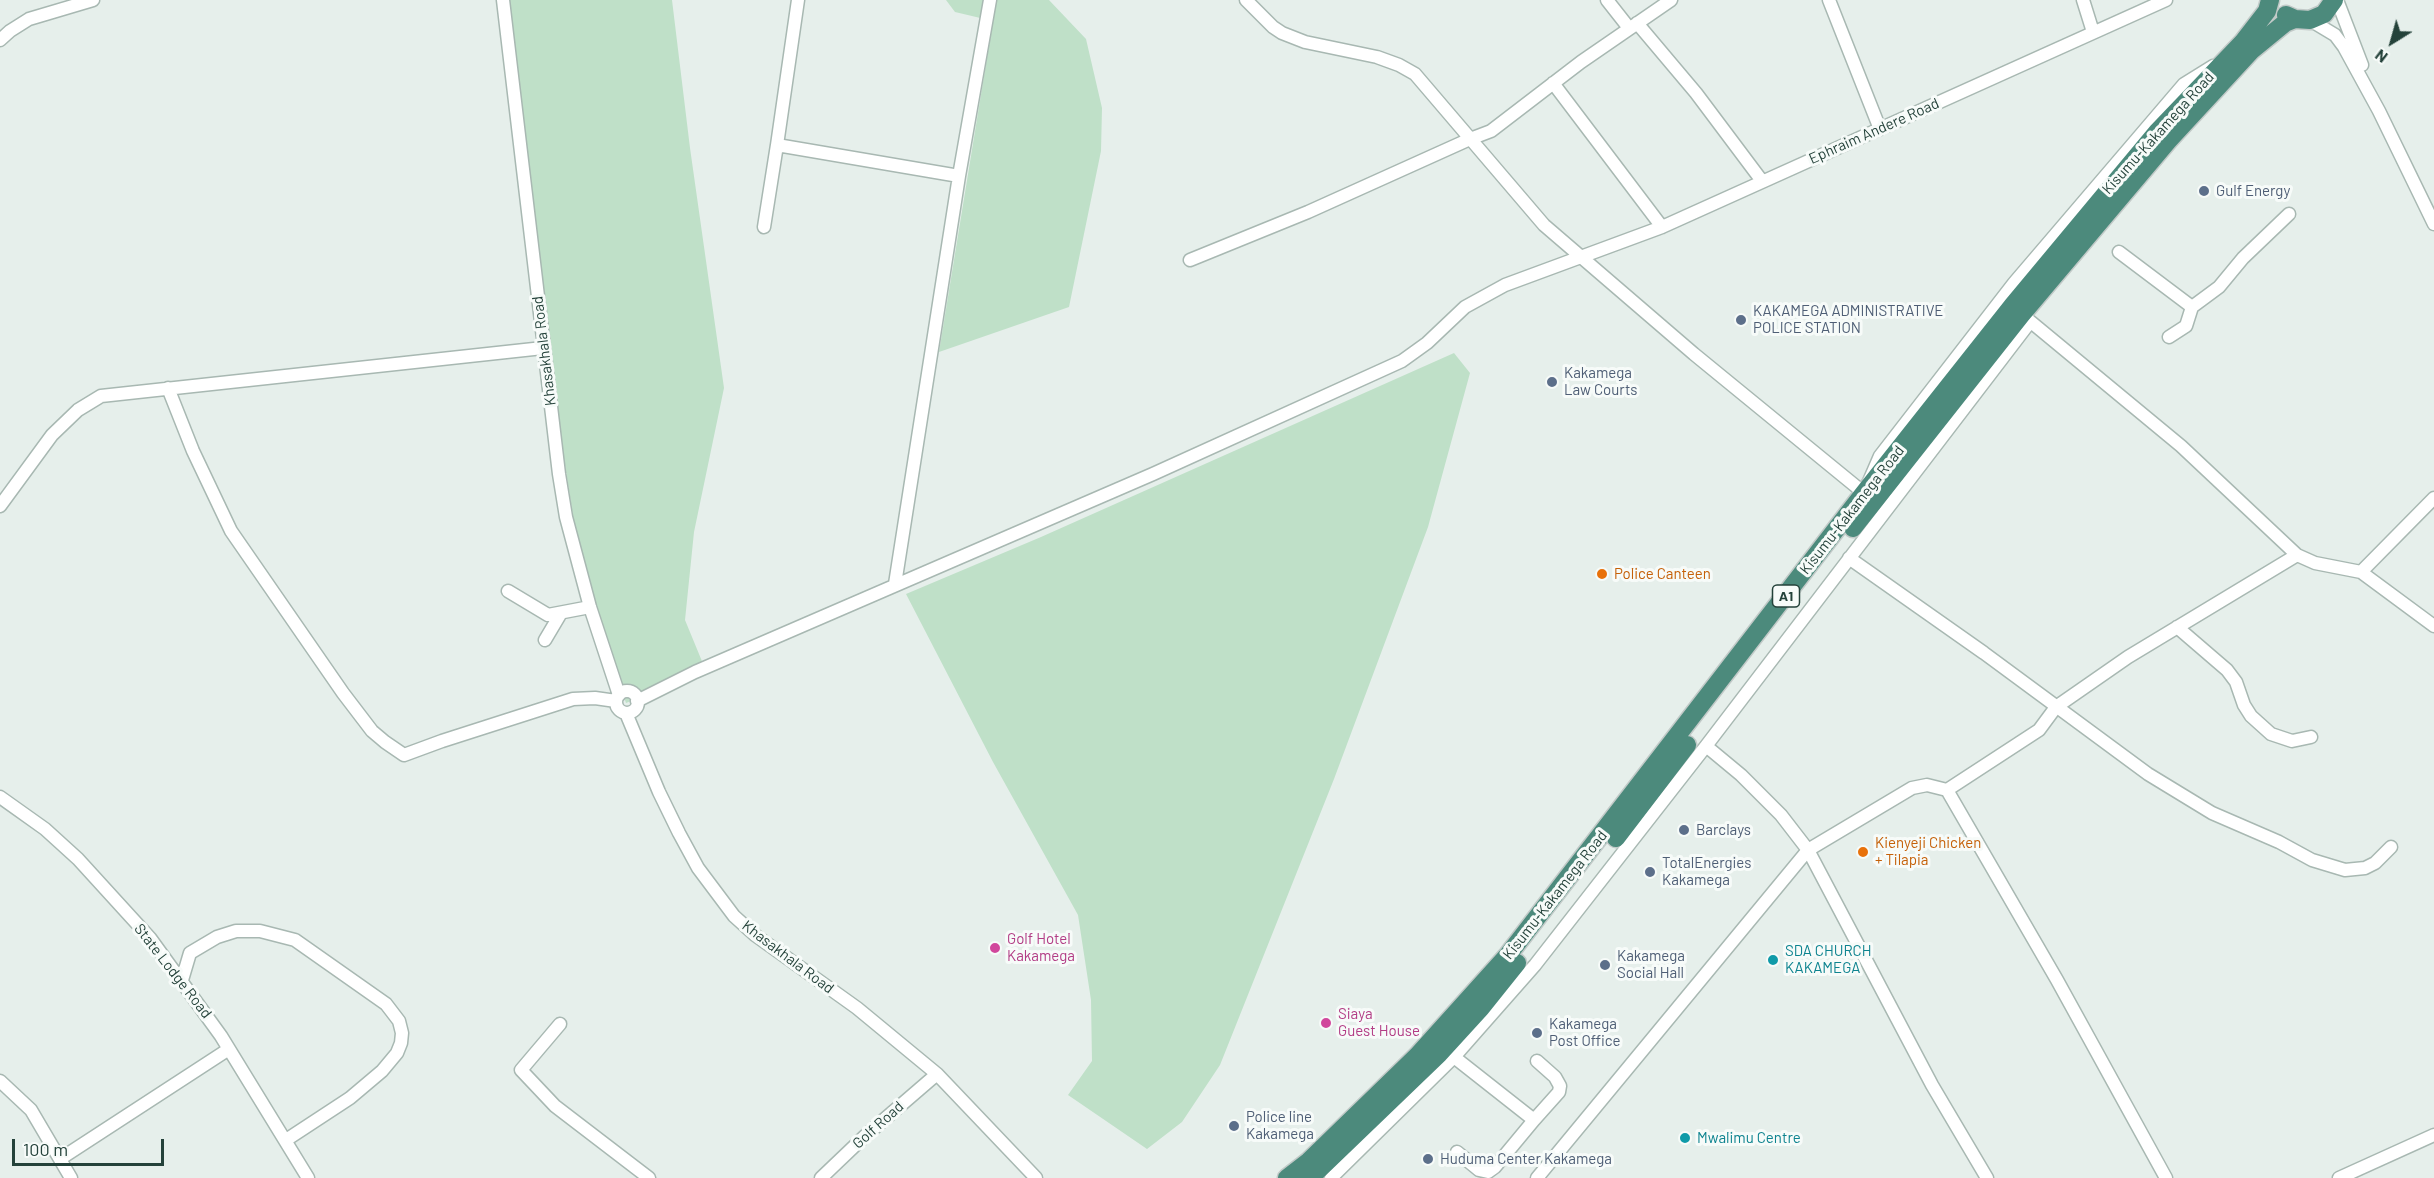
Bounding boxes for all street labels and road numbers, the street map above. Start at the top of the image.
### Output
street label: Kisumu-Kakamega Road [2098,68,2218,198]
street label: Ephraim Andere Road [1806,94,1942,168]
street label: Khasakhala Road [528,295,560,407]
street label: Kisumu-Kakamega Road [1796,442,1908,578]
road number: A1 [1772,585,1800,607]
street label: Kisumu-Kakamega Road [1499,827,1611,963]
street label: Khasakhala Road [739,917,837,997]
street label: State Lodge Road [130,920,216,1022]
street label: Golf Road [849,1097,907,1153]

